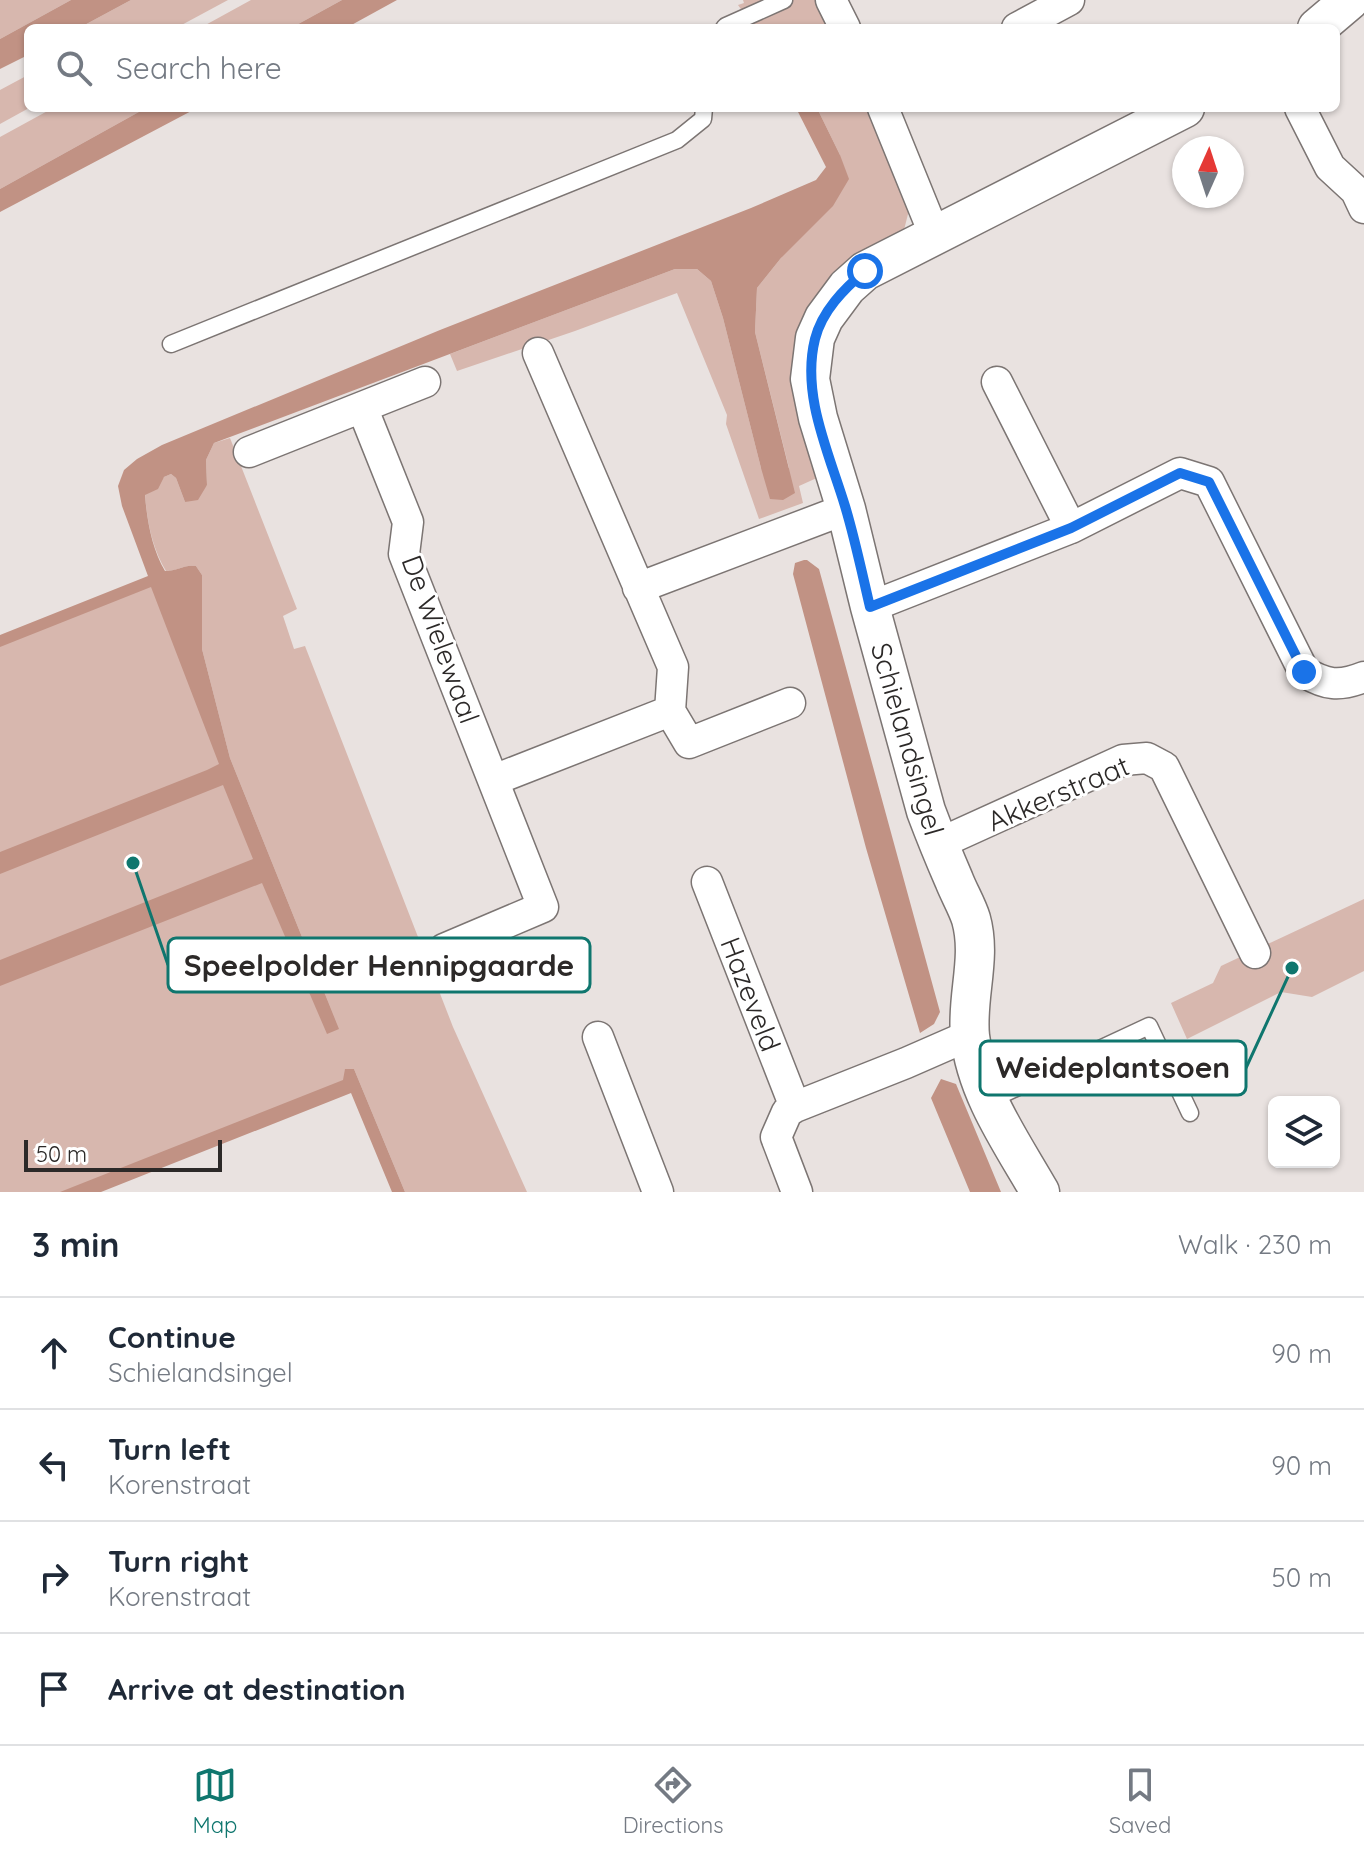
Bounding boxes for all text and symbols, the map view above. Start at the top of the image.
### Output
search box [24,24,1340,112]
icon: search [52,46,96,90]
text: Search here [116,49,282,87]
north arrow [1172,136,1244,208]
route start [847,253,883,289]
street label: De Wielewaal [394,550,488,728]
street label: Schielandsingel [864,639,952,839]
route end [1286,654,1322,690]
street label: Akkerstraat [982,747,1134,839]
street label: Hazeveld [713,932,789,1056]
callout: Speelpolder Hennipgaarde [168,938,590,992]
text: Speelpolder Hennipgaarde [184,946,574,984]
callout: Weideplantsoen [980,1041,1246,1095]
text: Weideplantsoen [996,1048,1230,1086]
map controls [1268,1096,1340,1168]
button: layers [1268,1096,1340,1168]
scale bar [24,1136,222,1172]
text: 50 m [36,1140,87,1168]
text: 3 min [32,1223,119,1266]
text: Walk · 230 m [1178,1228,1332,1261]
text: Continue [108,1318,236,1356]
icon: ahead [32,1331,76,1375]
text: 90 m [1271,1337,1332,1370]
text: Schielandsingel [108,1356,293,1389]
text: Turn left [108,1430,231,1468]
icon: left [32,1443,76,1487]
text: 90 m [1271,1449,1332,1482]
text: Korenstraat [108,1468,251,1501]
text: Turn right [108,1542,249,1580]
icon: right [32,1555,76,1599]
text: 50 m [1272,1561,1332,1594]
text: Korenstraat [108,1580,251,1613]
icon: arrive [32,1667,76,1711]
text: Arrive at destination [108,1670,406,1708]
tab: Map [193,1763,237,1839]
tab: Directions [623,1763,723,1839]
tab: Saved [1109,1763,1171,1839]

